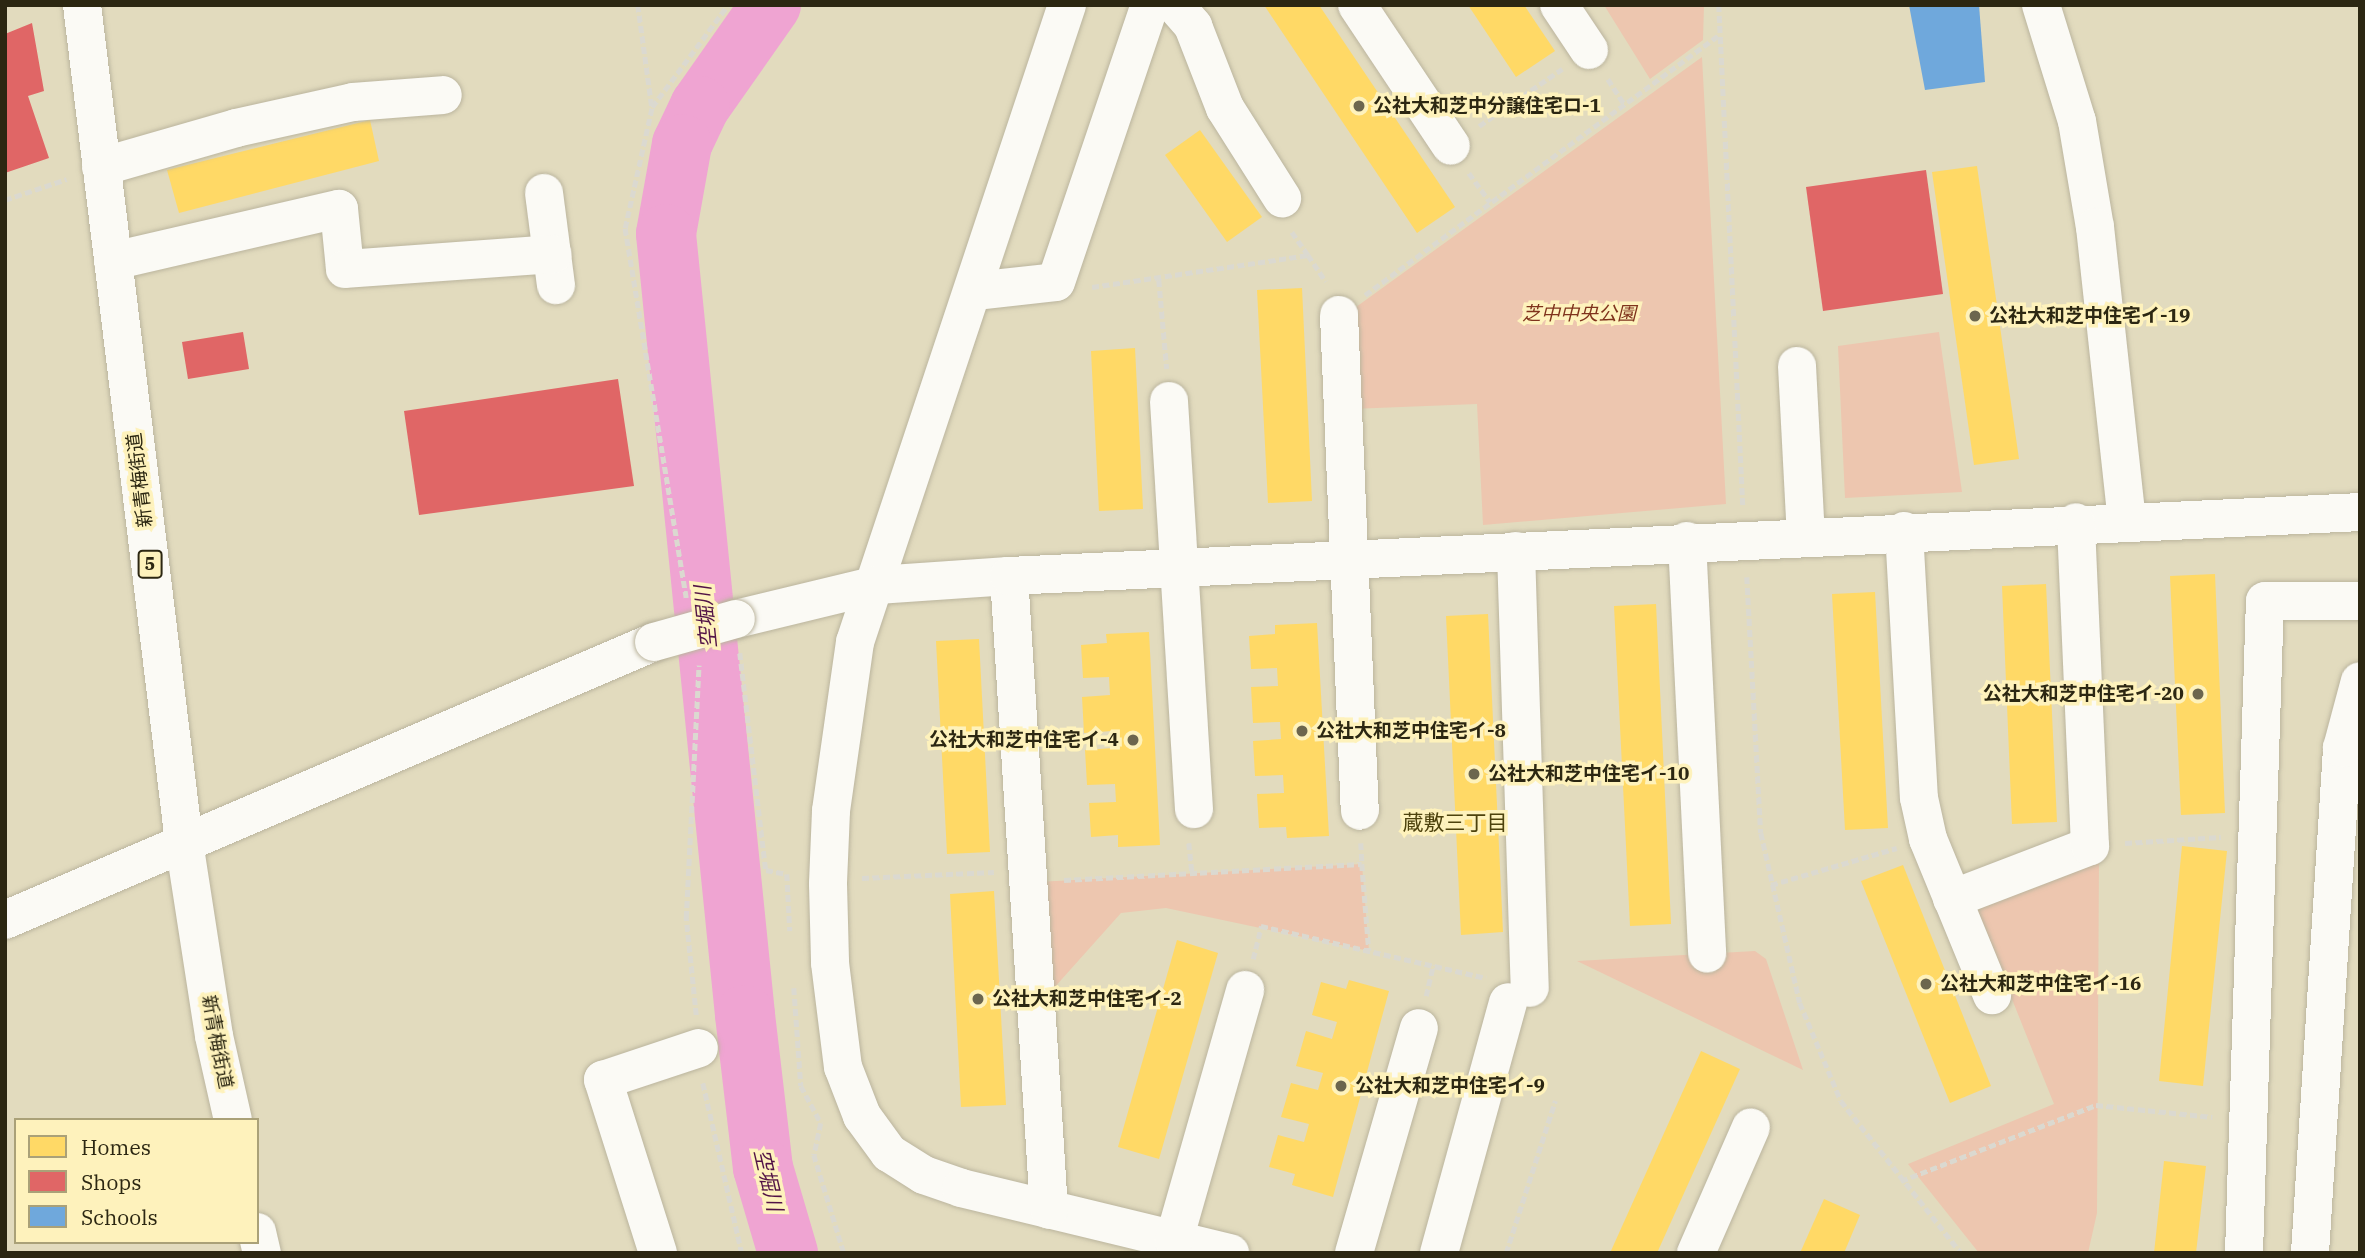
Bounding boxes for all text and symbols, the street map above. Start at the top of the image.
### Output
place label: 公社大和芝中分譲住宅ロ-1 [1373,95,1601,117]
marker: 公社大和芝中分譲住宅ロ-1 [1351,98,1367,114]
park label: 芝中中央公園 [1522,303,1636,325]
place label: 公社大和芝中住宅イ-19 [1989,305,2190,327]
marker: 公社大和芝中住宅イ-19 [1967,308,1983,324]
street label: 新青梅街道 [123,431,157,529]
road number: 5 [136,550,164,578]
water label: 空堀川 [689,584,721,650]
place label: 公社大和芝中住宅イ-20 [1983,683,2184,705]
marker: 公社大和芝中住宅イ-20 [2190,686,2206,702]
place label: 公社大和芝中住宅イ-8 [1316,720,1506,742]
marker: 公社大和芝中住宅イ-8 [1294,723,1310,739]
place label: 公社大和芝中住宅イ-4 [929,729,1119,751]
marker: 公社大和芝中住宅イ-4 [1125,732,1141,748]
place label: 公社大和芝中住宅イ-10 [1488,763,1689,785]
marker: 公社大和芝中住宅イ-10 [1466,766,1482,782]
district label: 蔵敷三丁目 [1403,809,1507,835]
place label: 公社大和芝中住宅イ-16 [1940,973,2141,995]
marker: 公社大和芝中住宅イ-16 [1918,976,1934,992]
place label: 公社大和芝中住宅イ-2 [992,988,1182,1010]
marker: 公社大和芝中住宅イ-2 [970,991,986,1007]
street label: 新青梅街道 [197,993,237,1091]
place label: 公社大和芝中住宅イ-9 [1355,1075,1545,1097]
marker: 公社大和芝中住宅イ-9 [1333,1078,1349,1094]
legend [14,1118,259,1244]
text: Homes [81,1133,151,1161]
water label: 空堀川 [750,1146,788,1214]
text: Shops [81,1168,141,1196]
text: Schools [81,1203,158,1231]

